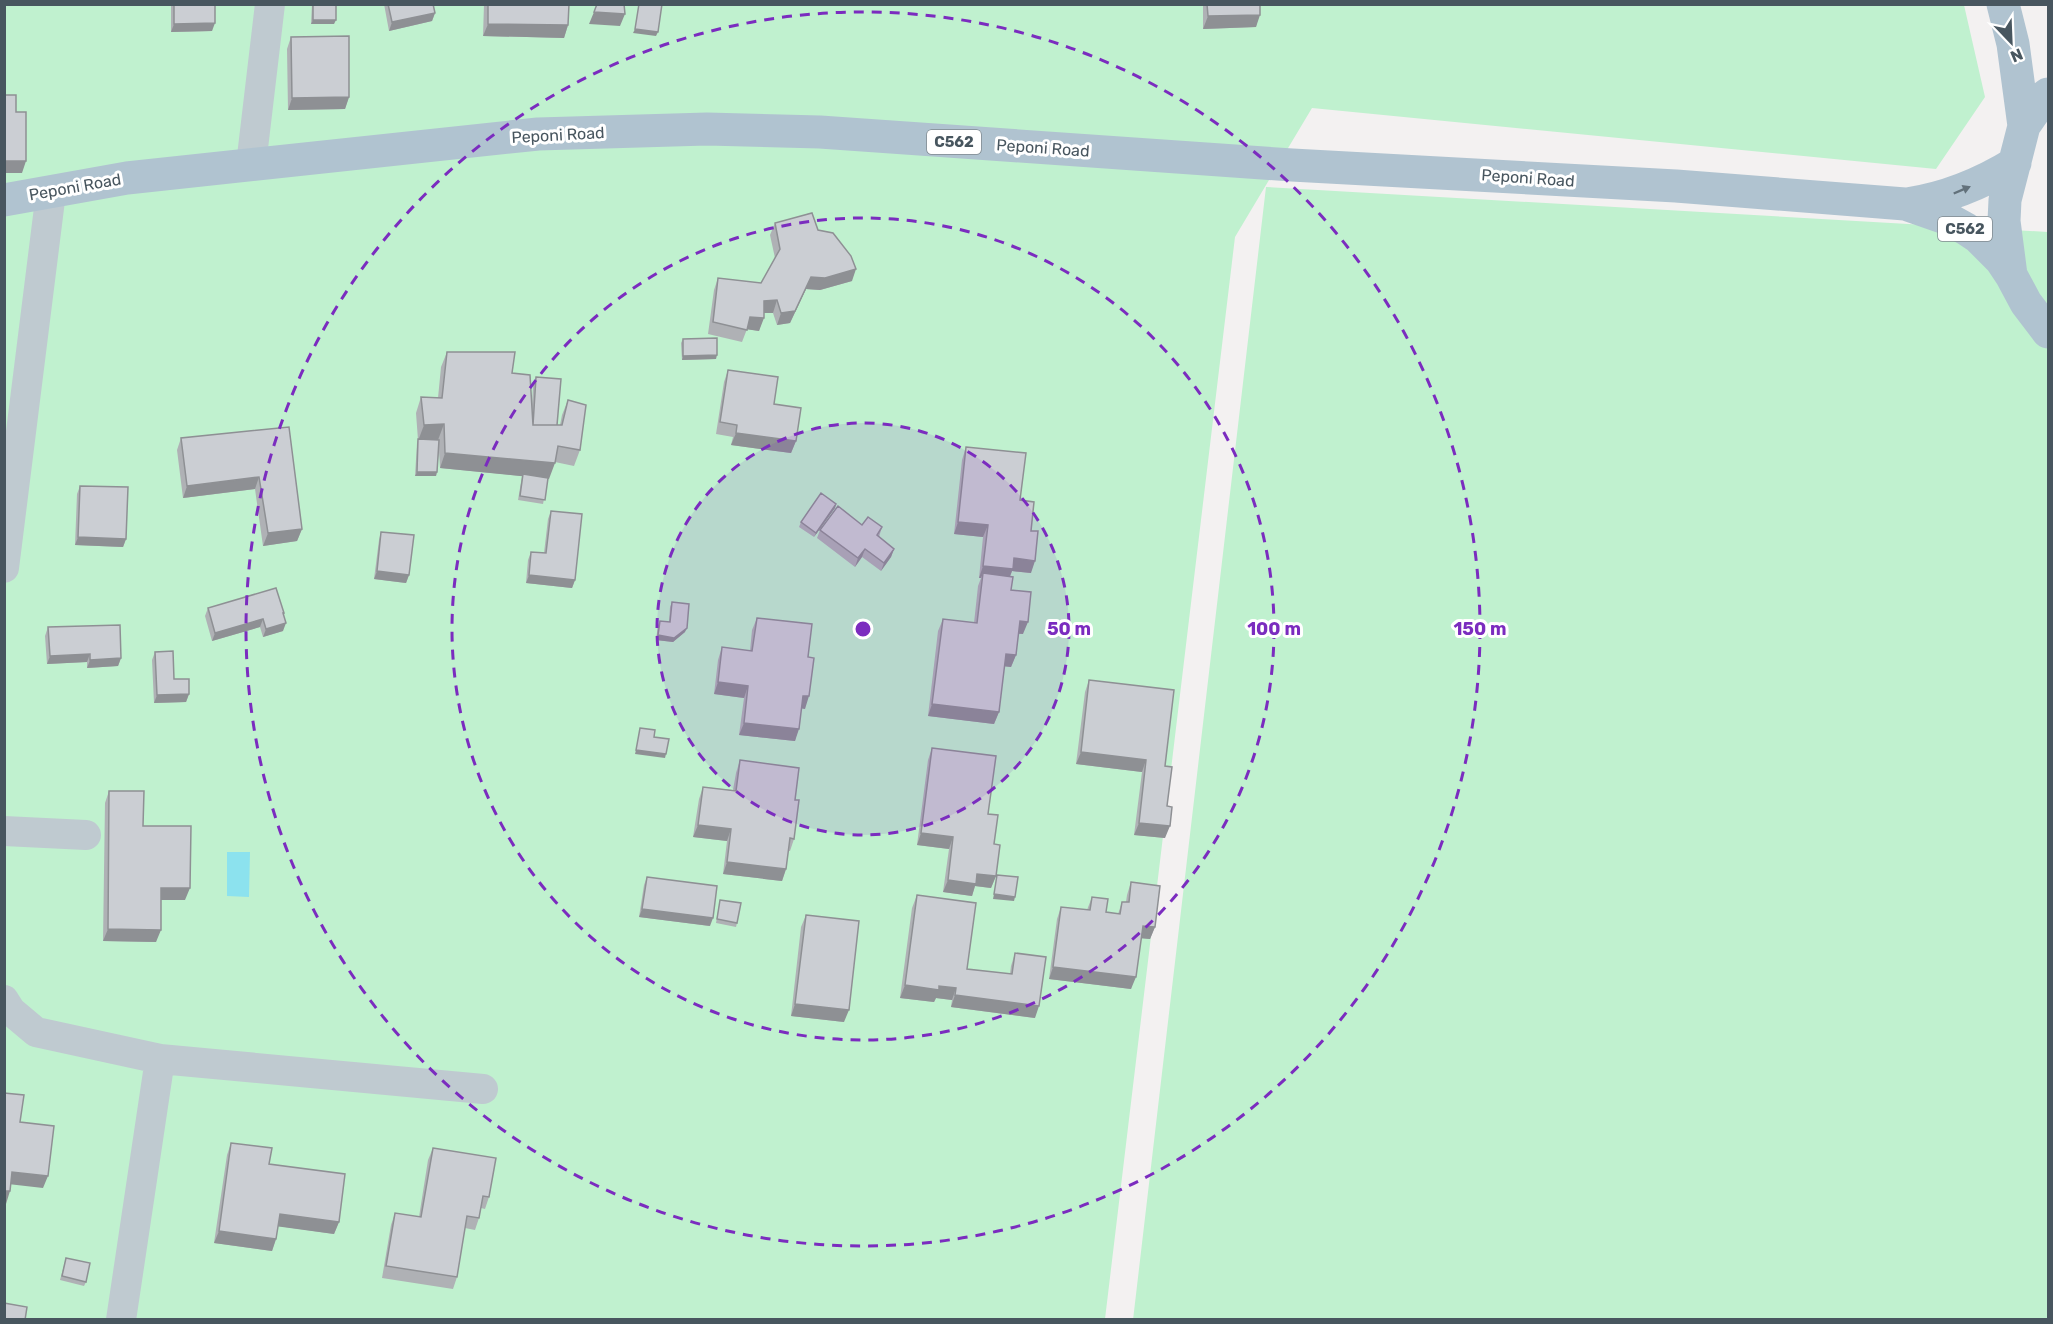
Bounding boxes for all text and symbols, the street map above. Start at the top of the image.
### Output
north arrow [1981,12,2041,72]
text: N [2008,44,2026,66]
street label: Peponi Road [511,123,605,147]
road number: C562 [927,130,981,154]
street label: Peponi Road [996,135,1090,161]
street label: Peponi Road [1481,165,1575,191]
street label: Peponi Road [27,170,123,204]
one-way arrow [1953,185,1971,194]
road number: C562 [1938,217,1992,241]
text: 50 m [1047,618,1091,640]
text: 100 m [1247,618,1301,640]
text: 150 m [1453,618,1507,640]
centre of rings [853,619,873,639]

